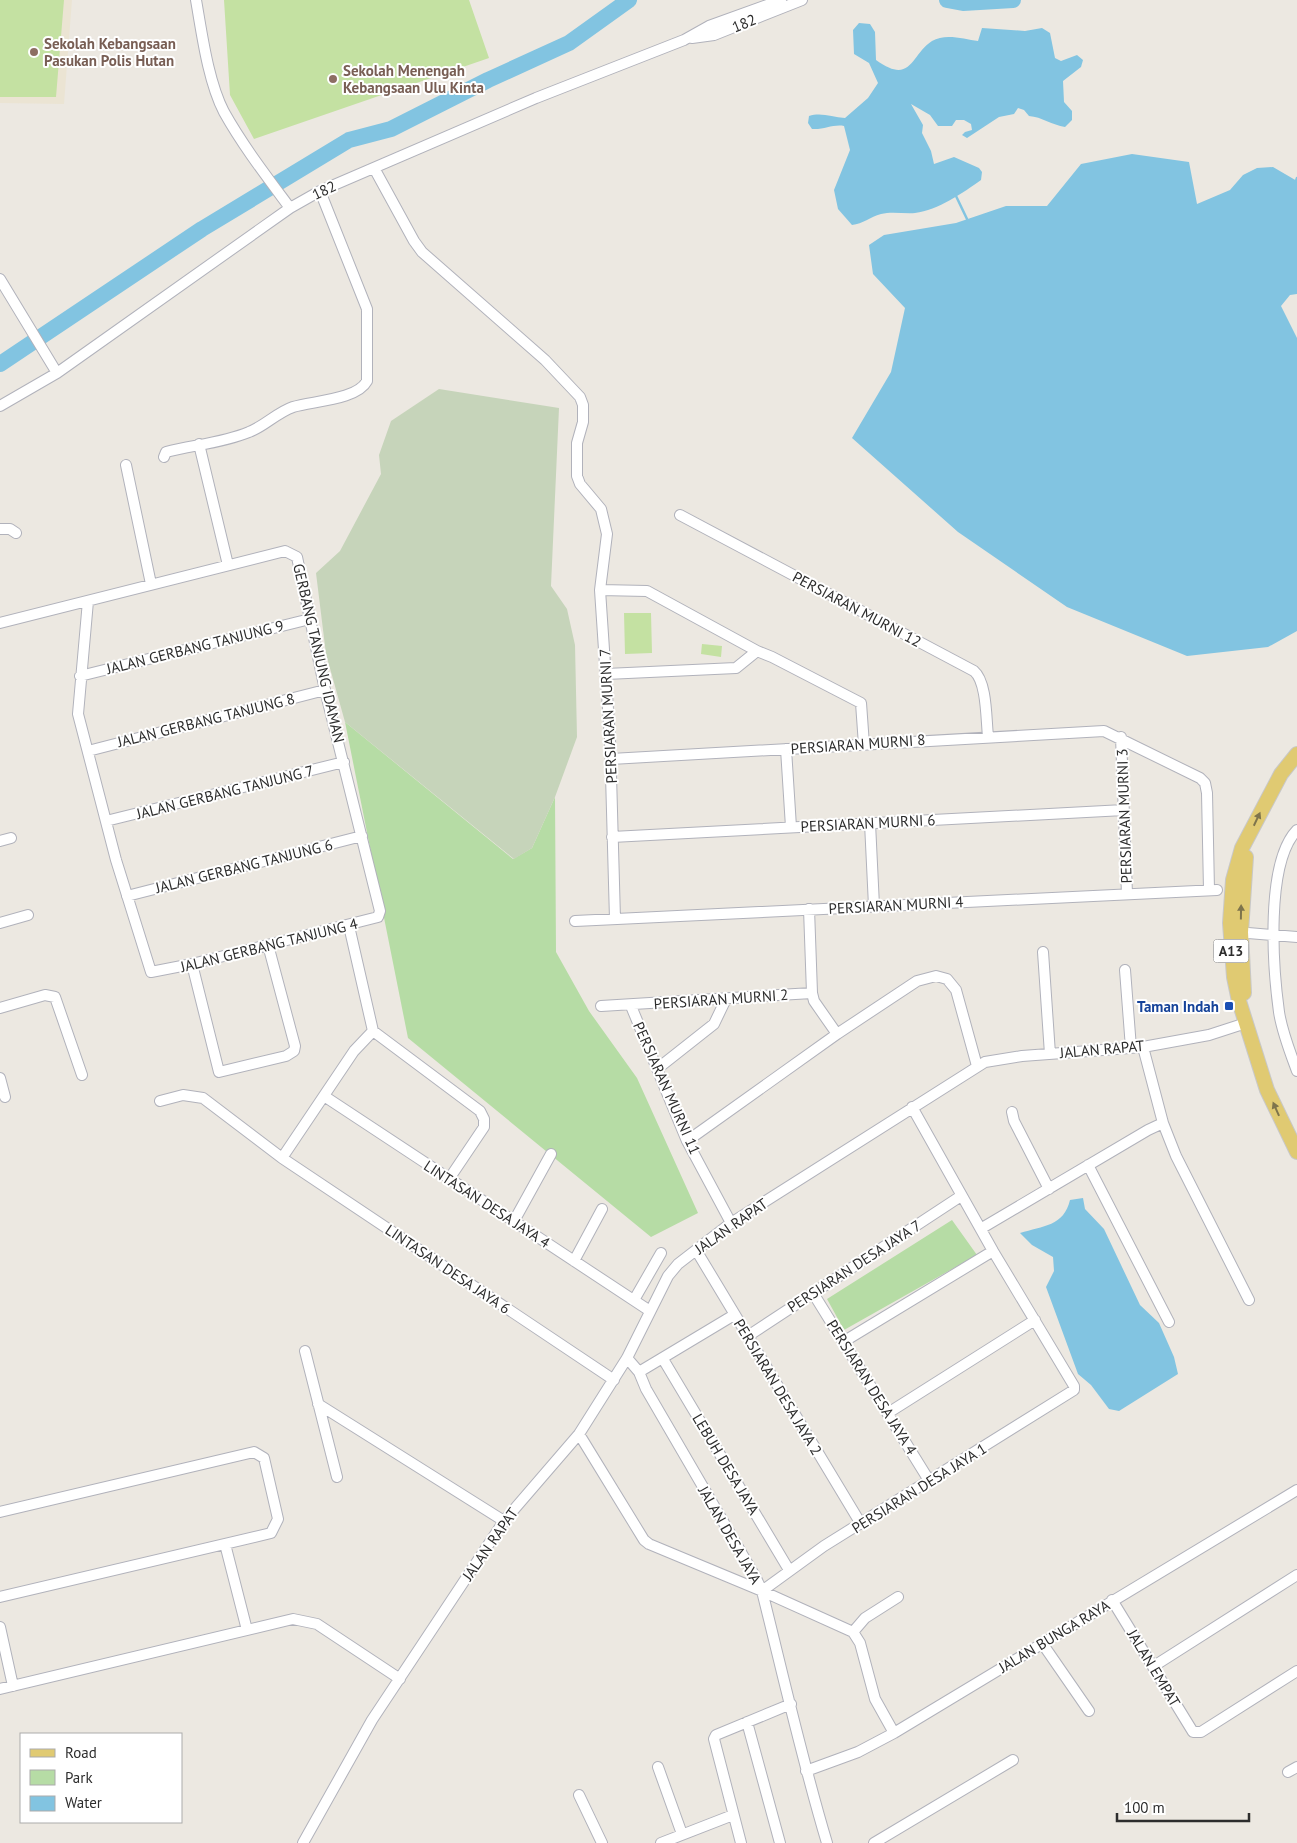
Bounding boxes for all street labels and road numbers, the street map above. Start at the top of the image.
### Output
street label: 182 [729,10,759,36]
street label: 182 [309,176,339,204]
street label: GERBANG TANJUNG IDAMAN [289,562,349,744]
street label: PERSIARAN MURNI 12 [789,567,925,651]
street label: JALAN GERBANG TANJUNG 9 [103,616,286,678]
street label: PERSIARAN MURNI 7 [595,648,621,784]
street label: JALAN GERBANG TANJUNG 8 [114,689,297,751]
street label: PERSIARAN MURNI 8 [790,730,926,758]
street label: PERSIARAN MURNI 3 [1112,748,1136,884]
street label: JALAN GERBANG TANJUNG 7 [133,761,316,823]
street label: PERSIARAN MURNI 6 [800,810,936,836]
street label: JALAN GERBANG TANJUNG 6 [152,835,335,897]
street label: PERSIARAN MURNI 4 [828,892,964,918]
street label: JALAN GERBANG TANJUNG 4 [177,914,360,976]
road number: A13 [1214,939,1248,962]
street label: PERSIARAN MURNI 2 [653,985,789,1013]
street label: PERSIARAN MURNI 11 [629,1019,705,1157]
street label: JALAN RAPAT [1058,1036,1146,1062]
street label: LINTASAN DESA JAYA 4 [420,1156,554,1252]
street label: JALAN RAPAT [690,1194,772,1259]
street label: PERSIARAN DESA JAYA 7 [784,1216,924,1316]
street label: LINTASAN DESA JAYA 6 [382,1220,514,1318]
street label: PERSIARAN DESA JAYA 2 [730,1315,826,1459]
street label: PERSIARAN DESA JAYA 4 [823,1316,921,1458]
street label: LEBUH DESA JAYA [688,1410,764,1518]
street label: PERSIARAN DESA JAYA 1 [848,1439,990,1537]
street label: JALAN DESA JAYA [694,1482,766,1588]
street label: JALAN RAPAT [457,1503,522,1585]
street label: JALAN BUNGA RAYA [994,1595,1113,1677]
street label: JALAN EMPAT [1123,1625,1185,1711]

